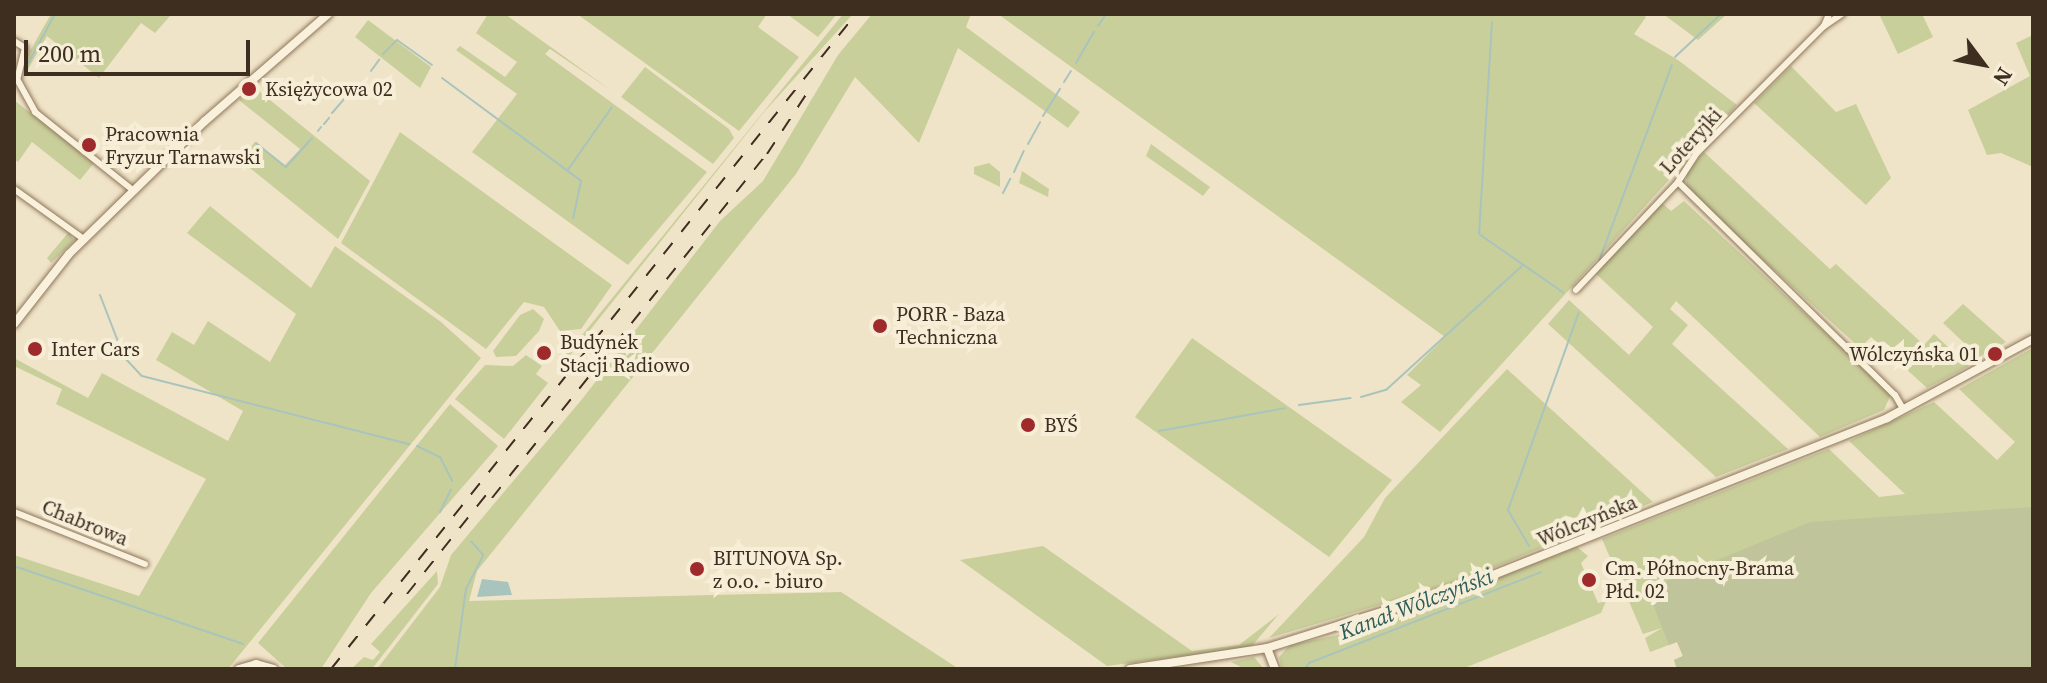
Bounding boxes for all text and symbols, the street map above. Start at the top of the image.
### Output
scale bar [28,24,254,74]
north arrow [1943,24,2023,104]
text: 200 m [38,37,101,70]
text: N [1986,62,2020,91]
place label: Księżycowa 02 [265,77,393,101]
marker: Księżycowa 02 [240,80,258,98]
street label: Loteryjki [1655,103,1727,179]
place label: Pracownia Fryzur Tarnawski [105,122,261,169]
marker: Pracownia Fryzur Tarnawski [80,136,98,154]
place label: PORR - Baza Techniczna [896,302,1005,349]
marker: PORR - Baza Techniczna [871,317,889,335]
place label: Budynek Stacji Radiowo [560,330,690,377]
place label: Inter Cars [51,337,140,361]
marker: Inter Cars [26,340,44,358]
place label: Wólczyńska 01 [1849,342,1979,366]
marker: Budynek Stacji Radiowo [535,344,553,362]
marker: Wólczyńska 01 [1986,345,2004,363]
place label: BYŚ [1044,413,1078,437]
marker: BYŚ [1019,416,1037,434]
street label: Wólczyńska [1534,490,1640,552]
street label: Chabrowa [38,495,132,551]
place label: BITUNOVA Sp. z o.o. - biuro [713,546,843,593]
place label: Cm. Północny-Brama Płd. 02 [1605,556,1794,603]
marker: BITUNOVA Sp. z o.o. - biuro [688,560,706,578]
water label: Kanał Wólczyński [1335,563,1497,645]
marker: Cm. Północny-Brama Płd. 02 [1580,571,1598,589]

